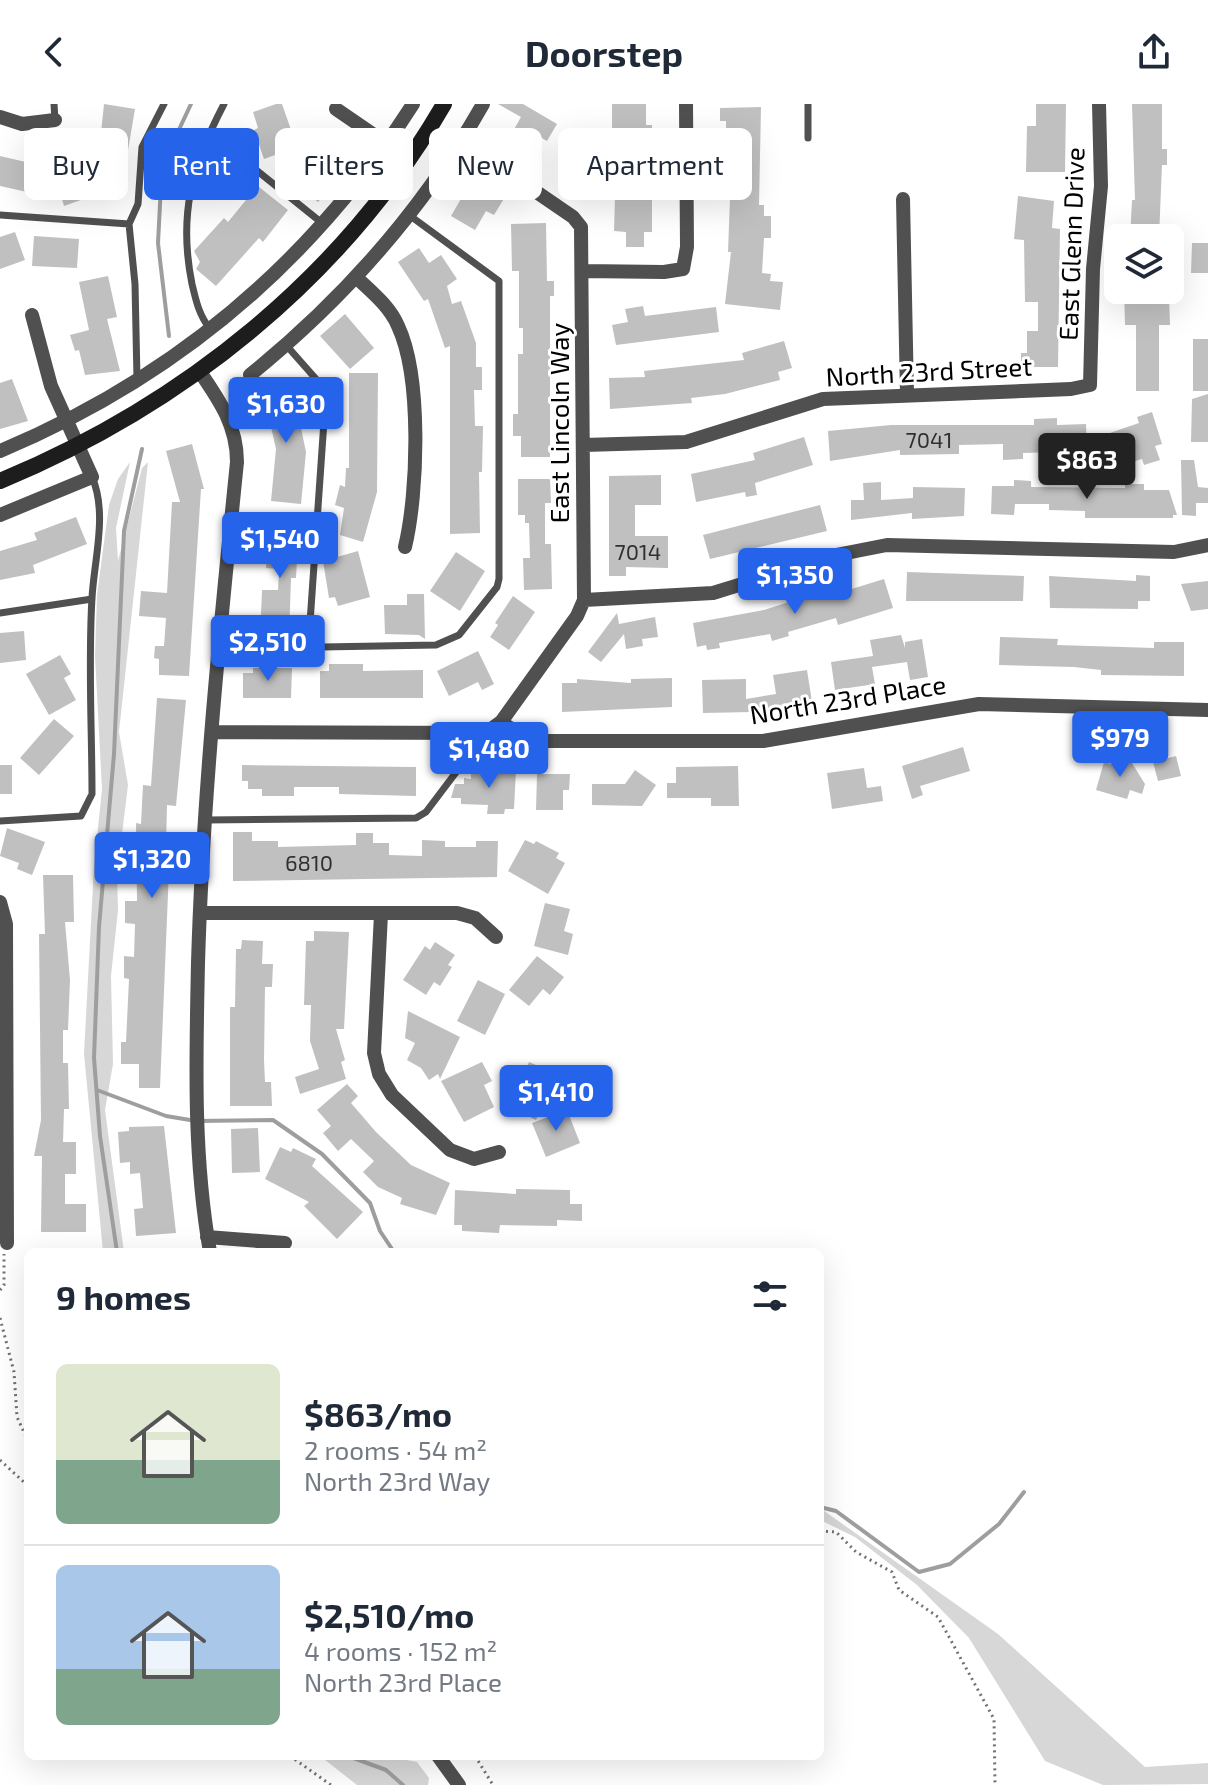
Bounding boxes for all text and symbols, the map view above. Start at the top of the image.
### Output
icon: back [32,30,76,74]
icon: share [1132,30,1176,74]
text: Doorstep [525,31,683,74]
chip: Buy [24,128,128,200]
chip: Rent [144,128,259,200]
chip: Filters [275,128,413,200]
chip: New [429,128,542,200]
chip: Apartment [558,128,752,200]
street label: East Glenn Drive [1052,147,1089,341]
map controls [1104,224,1184,304]
button: layers [1104,224,1184,304]
street label: East Lincoln Way [543,322,574,523]
street label: North 23rd Street [825,350,1033,391]
pin: $1,630 [221,377,351,445]
text: $1,630 [246,387,326,418]
house number: 7041 [906,426,952,452]
pin: $863 [1040,433,1134,501]
text: $863 [1056,443,1118,474]
pin: $1,540 [215,512,345,580]
text: $1,540 [240,522,320,553]
house number: 7014 [615,538,661,564]
pin: $1,350 [730,548,860,616]
text: $1,350 [756,558,834,589]
pin: $2,510 [203,615,333,683]
text: $2,510 [229,625,307,656]
street label: North 23rd Place [748,668,948,729]
pin: $979 [1073,711,1167,779]
text: $979 [1090,721,1150,752]
pin: $1,480 [424,722,554,790]
text: $1,480 [448,732,530,763]
pin: $1,320 [87,832,217,900]
text: $1,320 [113,842,191,873]
house number: 6810 [285,849,333,875]
pin: $1,410 [491,1065,621,1133]
text: $1,410 [518,1075,594,1106]
icon: filters [748,1274,792,1318]
text: 9 homes [56,1276,191,1317]
text: $863/mo [304,1393,452,1434]
icon: home [120,1396,216,1492]
text: 2 rooms · 54 m² [304,1434,487,1465]
text: North 23rd Way [304,1465,490,1496]
text: $2,510/mo [304,1594,474,1635]
icon: home [120,1597,216,1693]
text: 4 rooms · 152 m² [304,1635,497,1666]
text: North 23rd Place [304,1666,502,1697]

